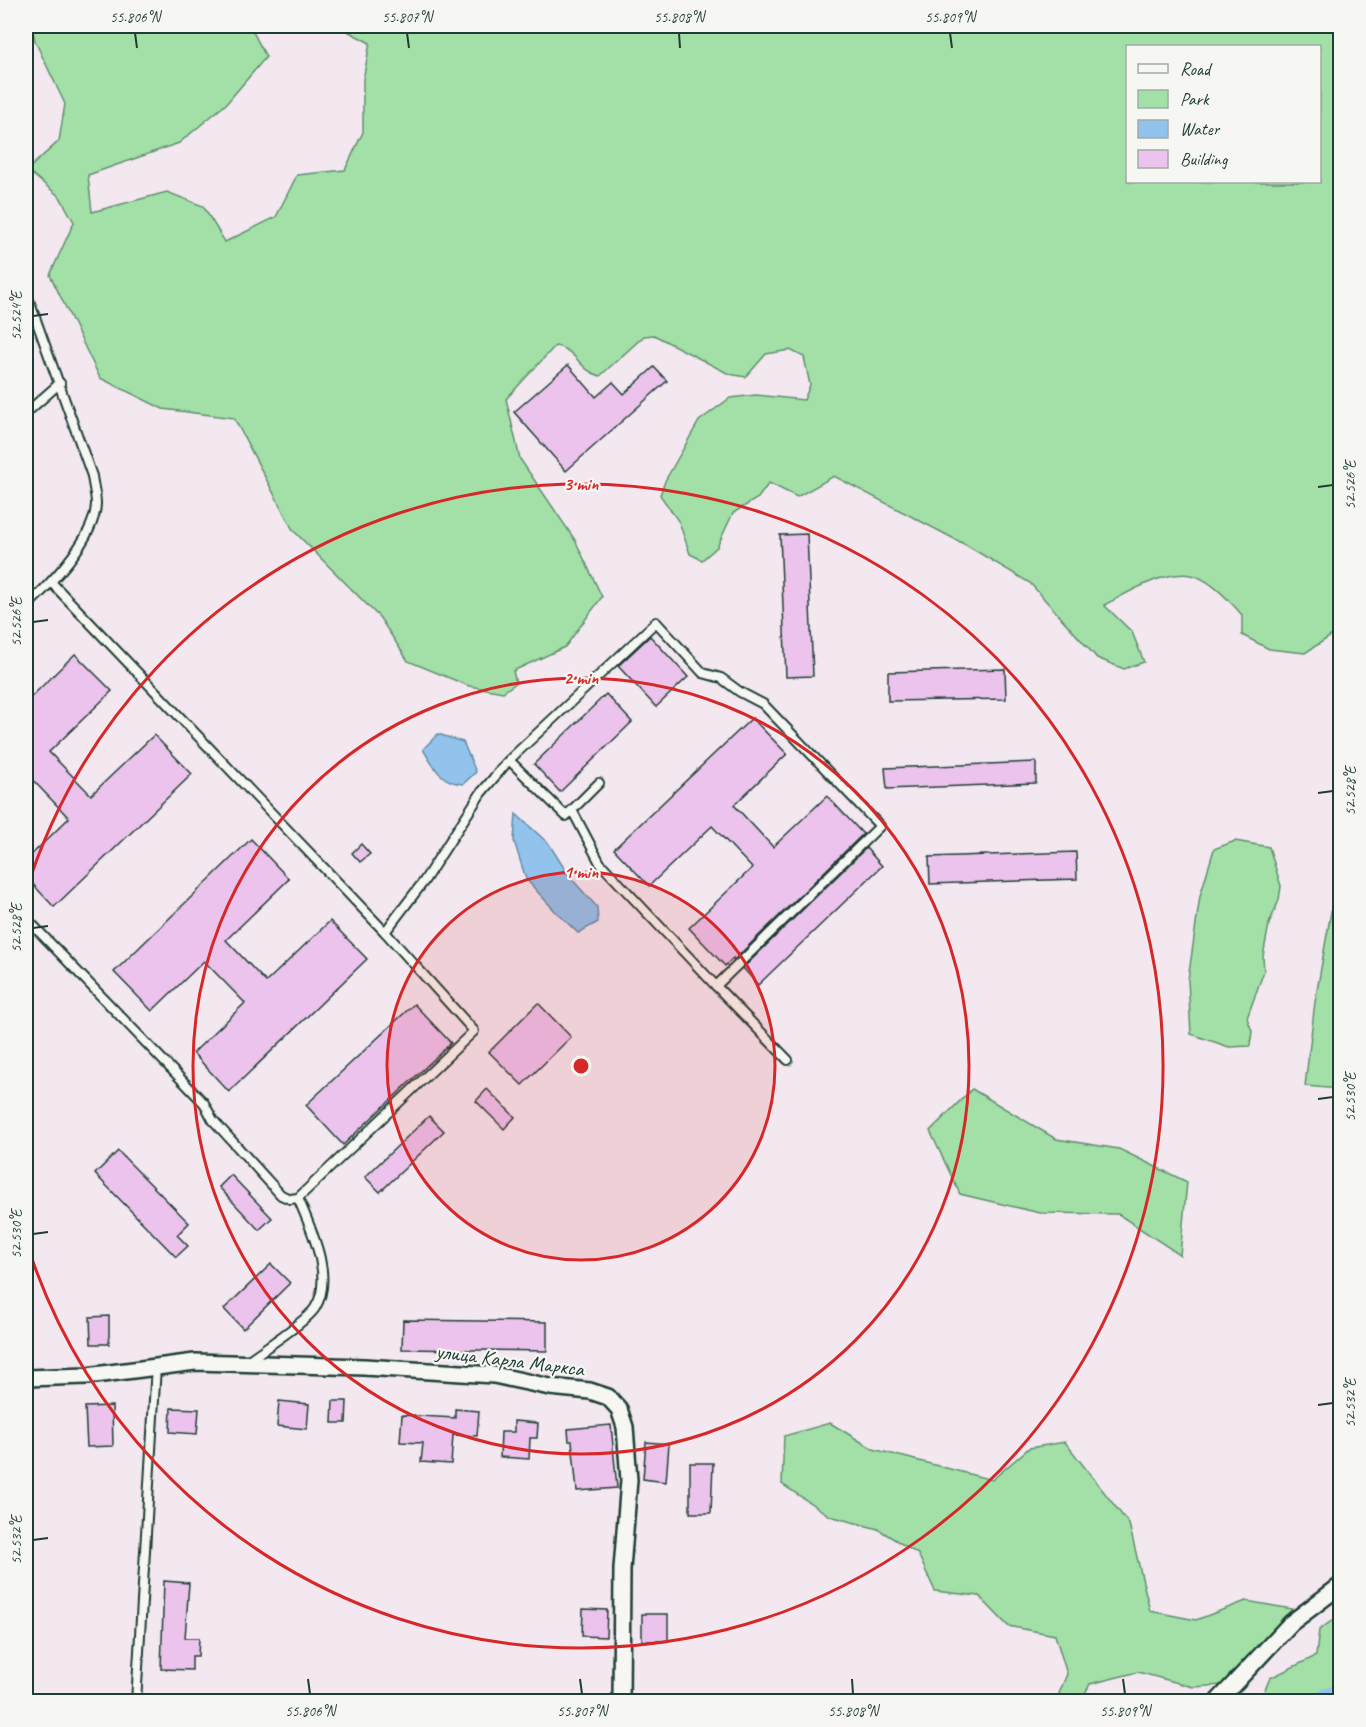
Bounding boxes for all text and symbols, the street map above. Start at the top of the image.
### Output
text: 55.806°N [110,8,163,27]
text: 55.807°N [382,8,435,27]
text: 55.808°N [654,8,707,27]
text: 55.809°N [925,8,978,27]
legend [1126,45,1321,183]
text: Road [1180,58,1213,80]
text: Park [1180,88,1210,110]
text: Water [1180,118,1221,140]
text: Building [1180,148,1229,170]
text: 52.524°E [7,289,26,340]
text: 52.526°E [1341,458,1360,509]
text: 3 min [564,473,599,495]
text: 52.526°E [7,595,26,646]
text: 2 min [564,667,599,689]
text: 52.528°E [1341,764,1360,815]
text: 1 min [564,861,599,883]
text: 52.528°E [7,901,26,952]
centre of rings [571,1056,591,1076]
text: 52.530°E [1341,1070,1360,1121]
text: 52.530°E [7,1207,26,1258]
street label: улица Карла Маркса [432,1338,587,1382]
text: 52.532°E [1341,1376,1360,1427]
text: 52.532°E [7,1513,26,1564]
text: 55.806°N [285,1702,338,1721]
text: 55.807°N [557,1702,610,1721]
text: 55.808°N [828,1702,881,1721]
text: 55.809°N [1100,1702,1153,1721]

